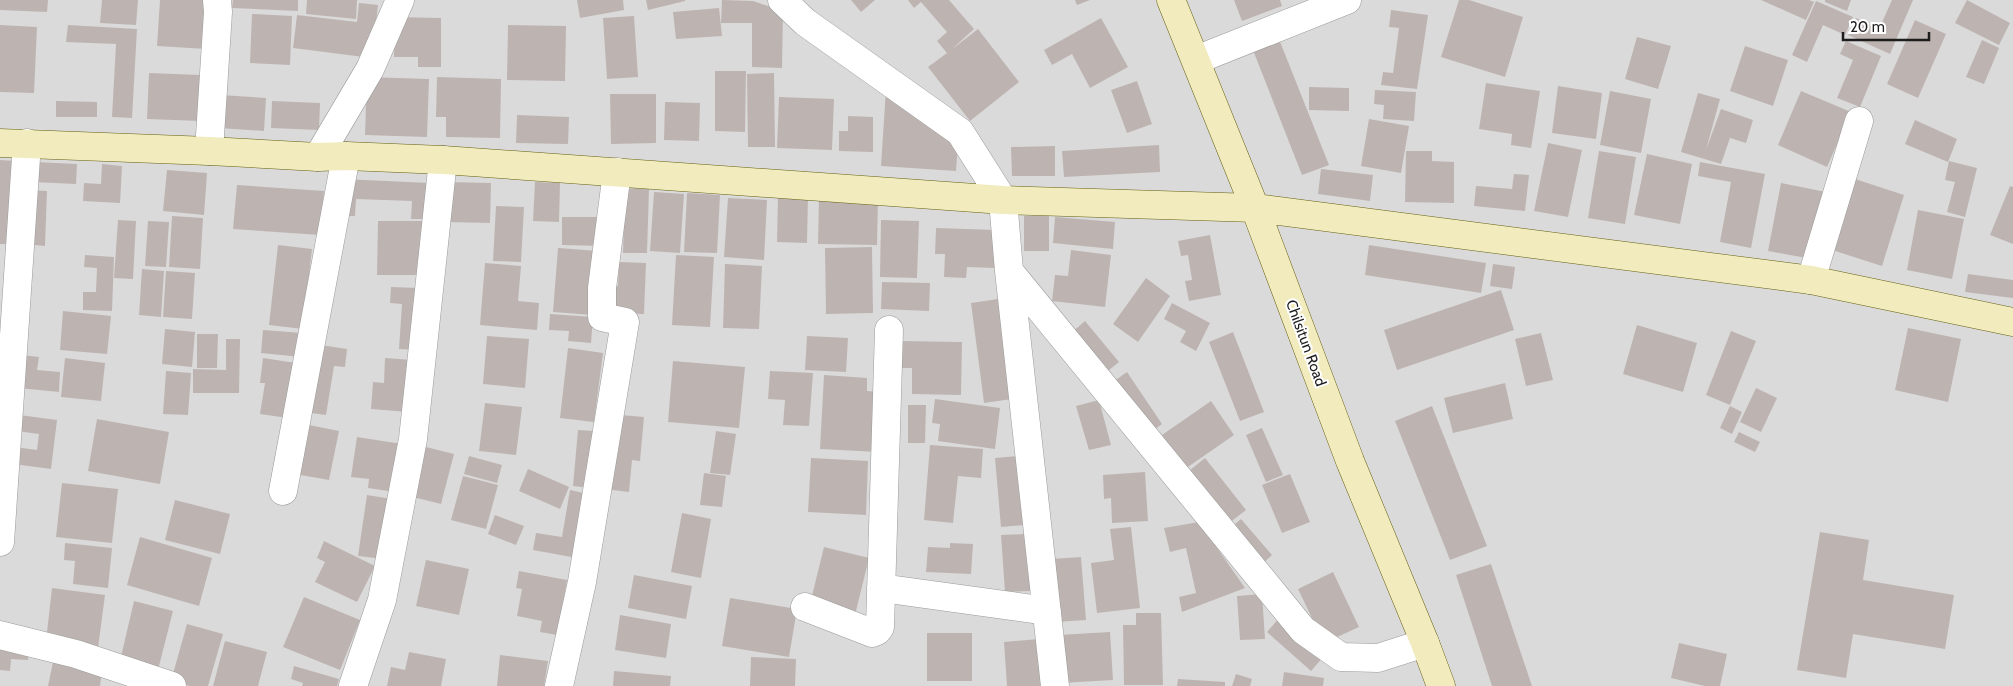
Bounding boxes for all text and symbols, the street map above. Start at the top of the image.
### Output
scale bar [1843,10,1929,42]
text: 20 m [1850,18,1885,36]
street label: Chilsitun Road [1282,297,1330,389]

